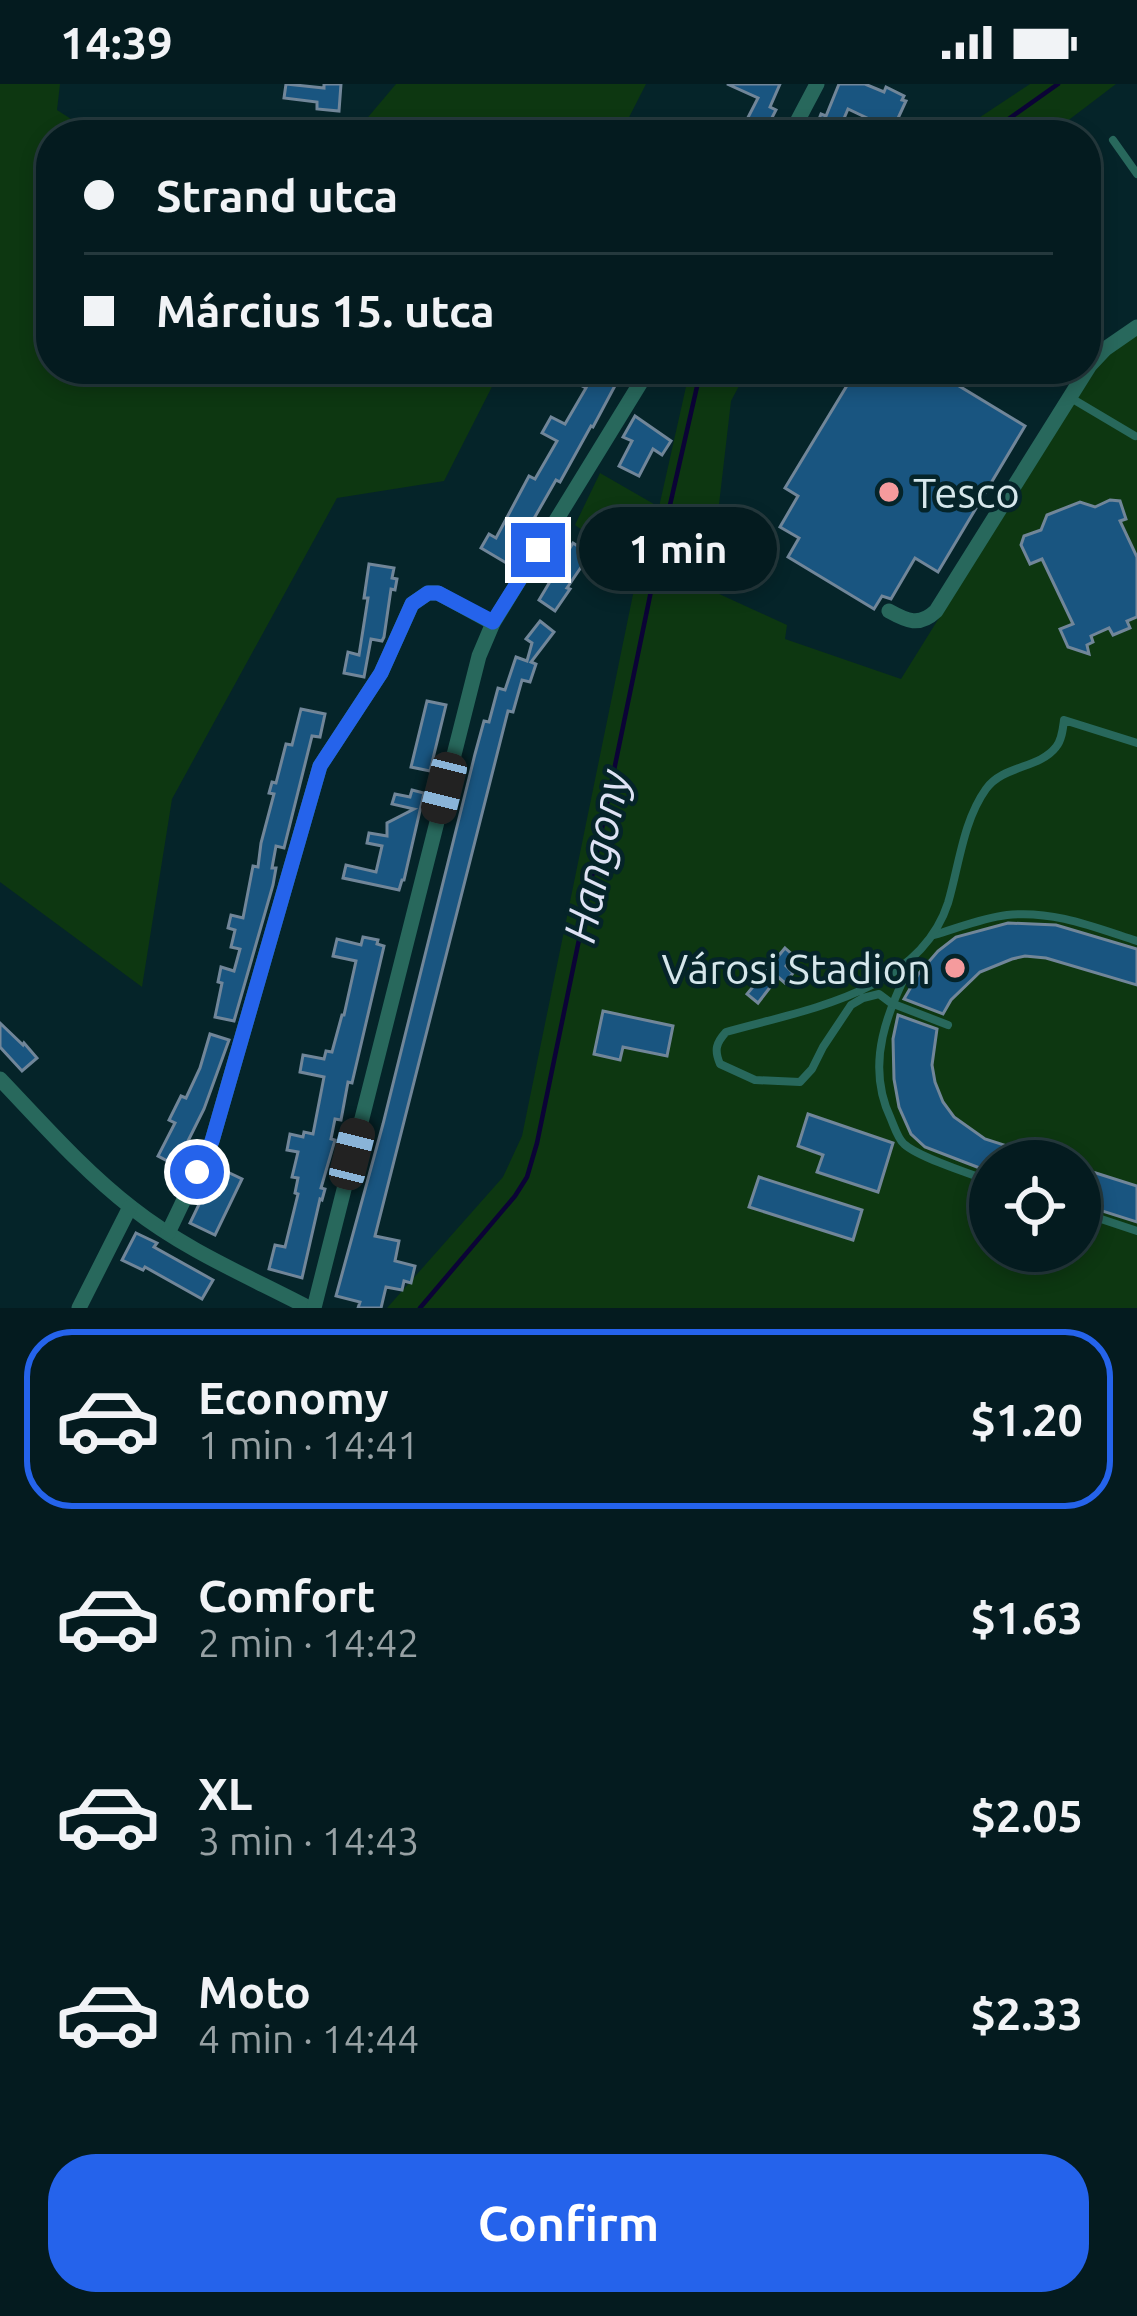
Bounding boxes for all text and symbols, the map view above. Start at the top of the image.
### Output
text: 14:39 [60,17,173,68]
text: Strand utca [156,170,398,221]
text: Március 15. utca [156,285,495,336]
place label: Tesco [913,469,1020,516]
marker: Tesco [876,479,902,505]
callout: 1 min [580,508,778,592]
route end [511,523,565,577]
text: 1 min [629,527,727,570]
car [418,749,470,827]
water label: Hangony [553,764,639,947]
place label: Városi Stadion [662,945,931,992]
marker: Városi Stadion [942,955,968,981]
car [326,1115,378,1193]
map controls [969,1140,1101,1272]
button: locate [969,1140,1101,1272]
route start [170,1145,224,1199]
icon: car [54,1365,162,1473]
text: Economy [198,1372,389,1423]
text: $1.20 [970,1394,1083,1445]
text: 1 min · 14:41 [198,1423,419,1466]
icon: car [54,1563,162,1671]
text: Comfort [198,1570,375,1621]
text: $1.63 [970,1592,1083,1643]
text: 2 min · 14:42 [198,1621,419,1664]
icon: car [54,1761,162,1869]
text: XL [198,1768,252,1819]
text: $2.05 [970,1790,1083,1841]
text: 3 min · 14:43 [198,1819,419,1862]
icon: car [54,1959,162,2067]
text: Moto [198,1966,311,2017]
text: $2.33 [970,1988,1083,2039]
text: 4 min · 14:44 [198,2017,419,2060]
button: Confirm [48,2154,1089,2292]

